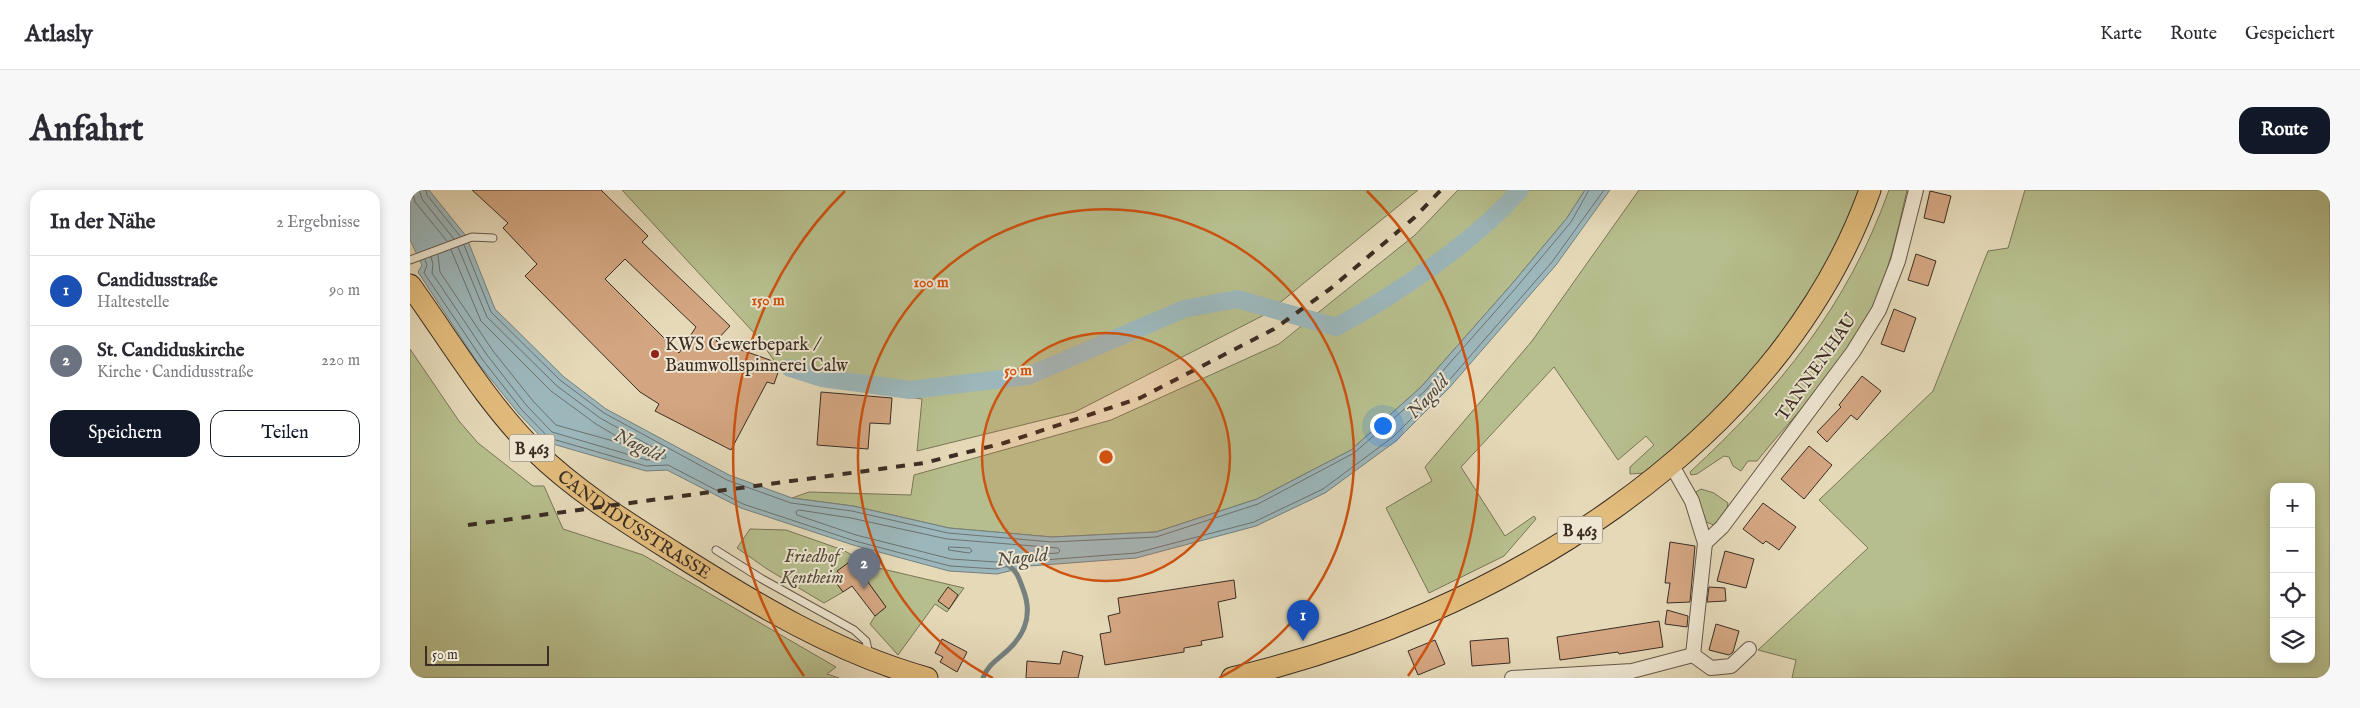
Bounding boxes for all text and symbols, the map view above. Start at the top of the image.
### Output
text: Atlasly [25,19,93,50]
text: Karte [2100,23,2142,46]
text: Route [2170,23,2217,46]
text: Gespeichert [2245,23,2335,46]
button: Route [2239,107,2330,154]
text: Anfahrt [30,108,144,153]
text: In der Nähe [50,209,156,236]
text: 2 Ergebnisse [276,213,360,233]
text: Candidusstraße [97,269,218,293]
text: 100 m [913,273,949,292]
text: 1 [63,281,69,301]
text: 90 m [329,281,360,301]
text: 150 m [751,291,785,310]
text: Haltestelle [97,293,169,313]
street label: TANNENHAU [1772,309,1863,426]
place label: KWS Gewerbepark / Baumwollspinnerei Calw [665,334,849,378]
text: St. Candiduskirche [97,339,244,363]
marker: KWS Gewerbepark / Baumwollspinnerei Calw [649,348,661,360]
text: 2 [62,351,70,371]
text: 220 m [321,351,360,371]
text: 50 m [1004,361,1032,380]
text: Kirche · Candidusstraße [97,363,254,383]
water label: Nagold [1402,370,1455,424]
button: Speichern [50,410,200,457]
button: Teilen [210,410,360,457]
your location [1370,413,1396,439]
water label: Nagold [610,424,667,468]
road number: B 463 [510,434,554,462]
centre of rings [1097,448,1115,466]
street label: CANDIDUSSTRASSE [552,466,715,586]
map controls [2270,483,2315,663]
button: + [2270,483,2315,528]
road number: B 463 [1558,516,1602,544]
button: − [2270,528,2315,573]
water label: Nagold [995,543,1050,573]
park label: Friedhof Kentheim [779,546,844,590]
pin: 2 [848,548,880,589]
button: locate [2270,573,2315,618]
pin: 1 [1287,600,1319,641]
button: layers [2270,618,2315,663]
scale bar [425,643,549,666]
text: 50 m [432,646,458,664]

